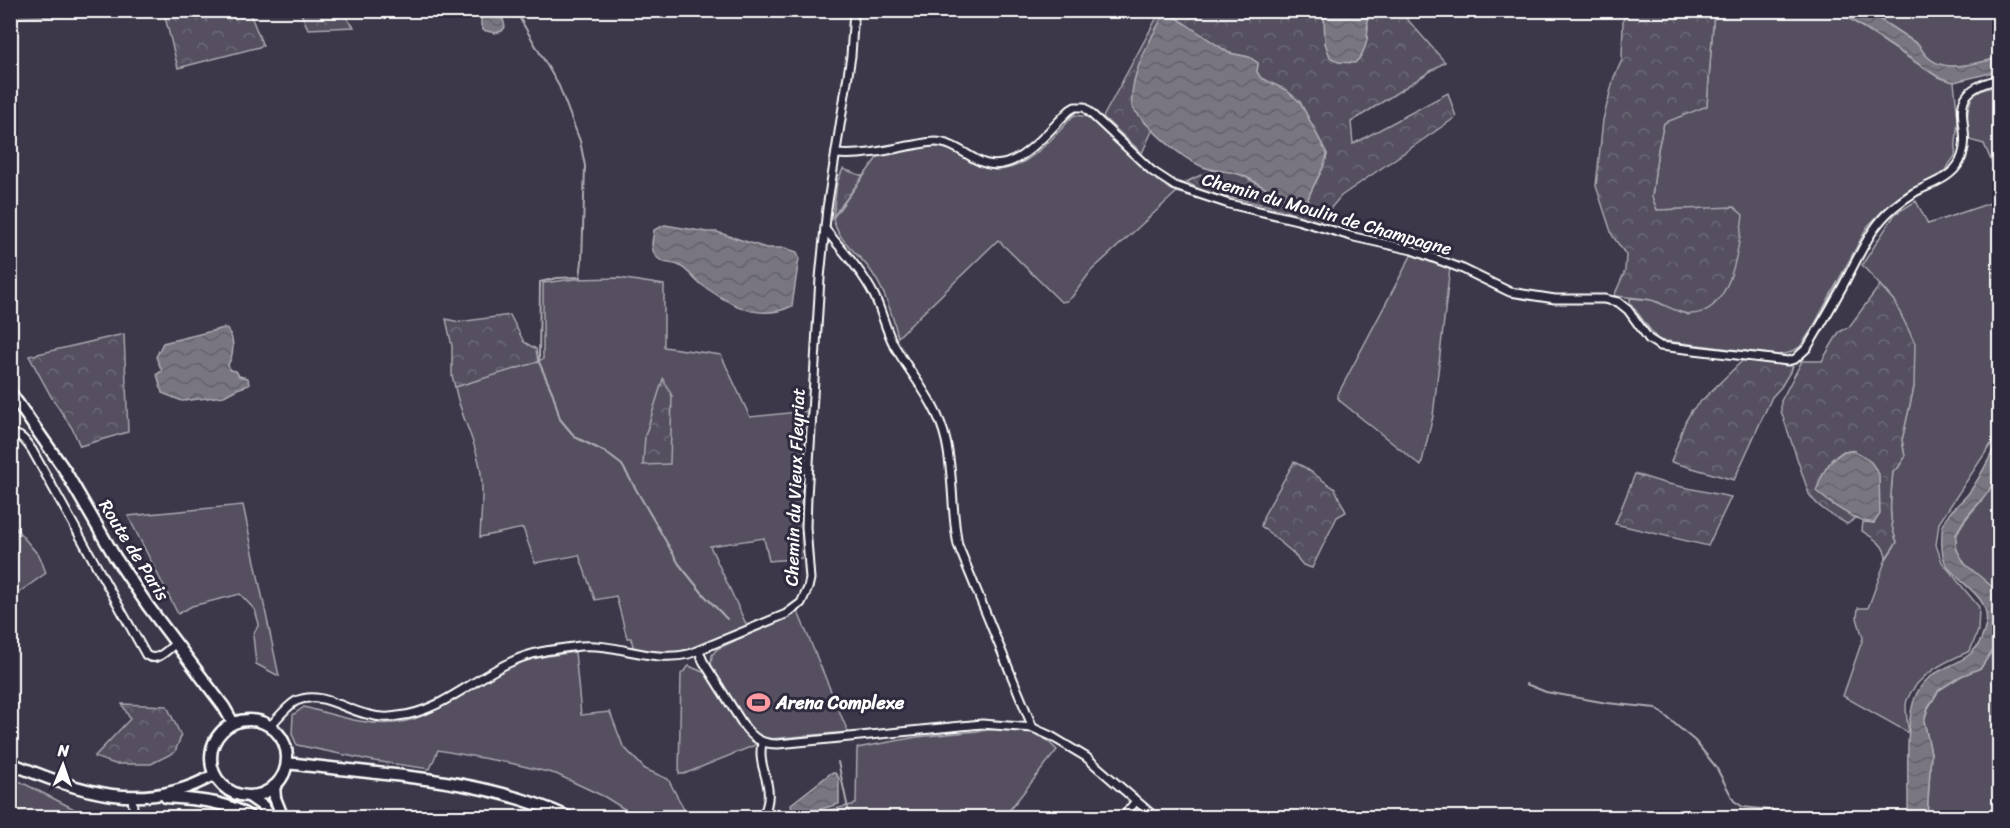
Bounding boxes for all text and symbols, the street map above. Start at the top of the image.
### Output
street label: Chemin du Moulin de Champagne [1198,163,1456,265]
street label: Chemin du Vieux Fleyriat [776,387,814,587]
street label: Route de Paris [90,493,178,608]
place label: Arena Complexe [775,687,905,719]
sports icon: Arena Complexe [745,690,771,716]
north arrow [33,735,93,795]
text: N [56,736,70,765]

